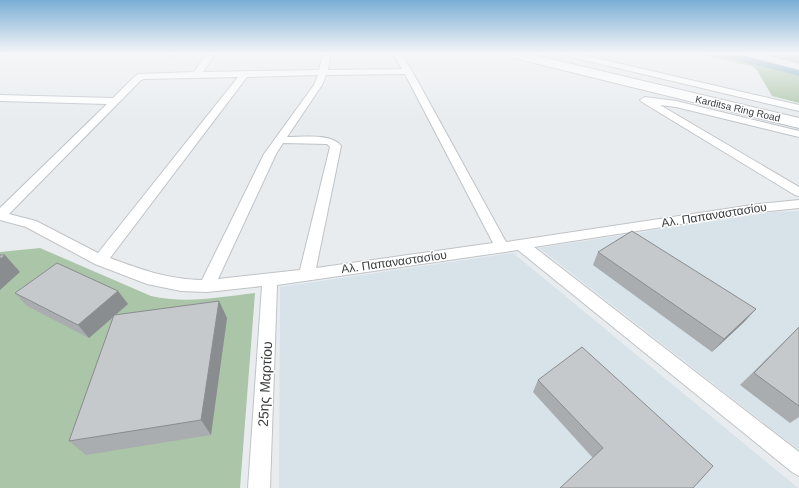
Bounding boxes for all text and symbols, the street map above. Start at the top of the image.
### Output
street label: Karditsa Ring Road [694,93,781,124]
street label: Αλ. Παπαναστασίου [660,200,768,230]
street label: Αλ. Παπαναστασίου [340,248,448,276]
street label: 25ης Μαρτίου [255,341,275,427]

